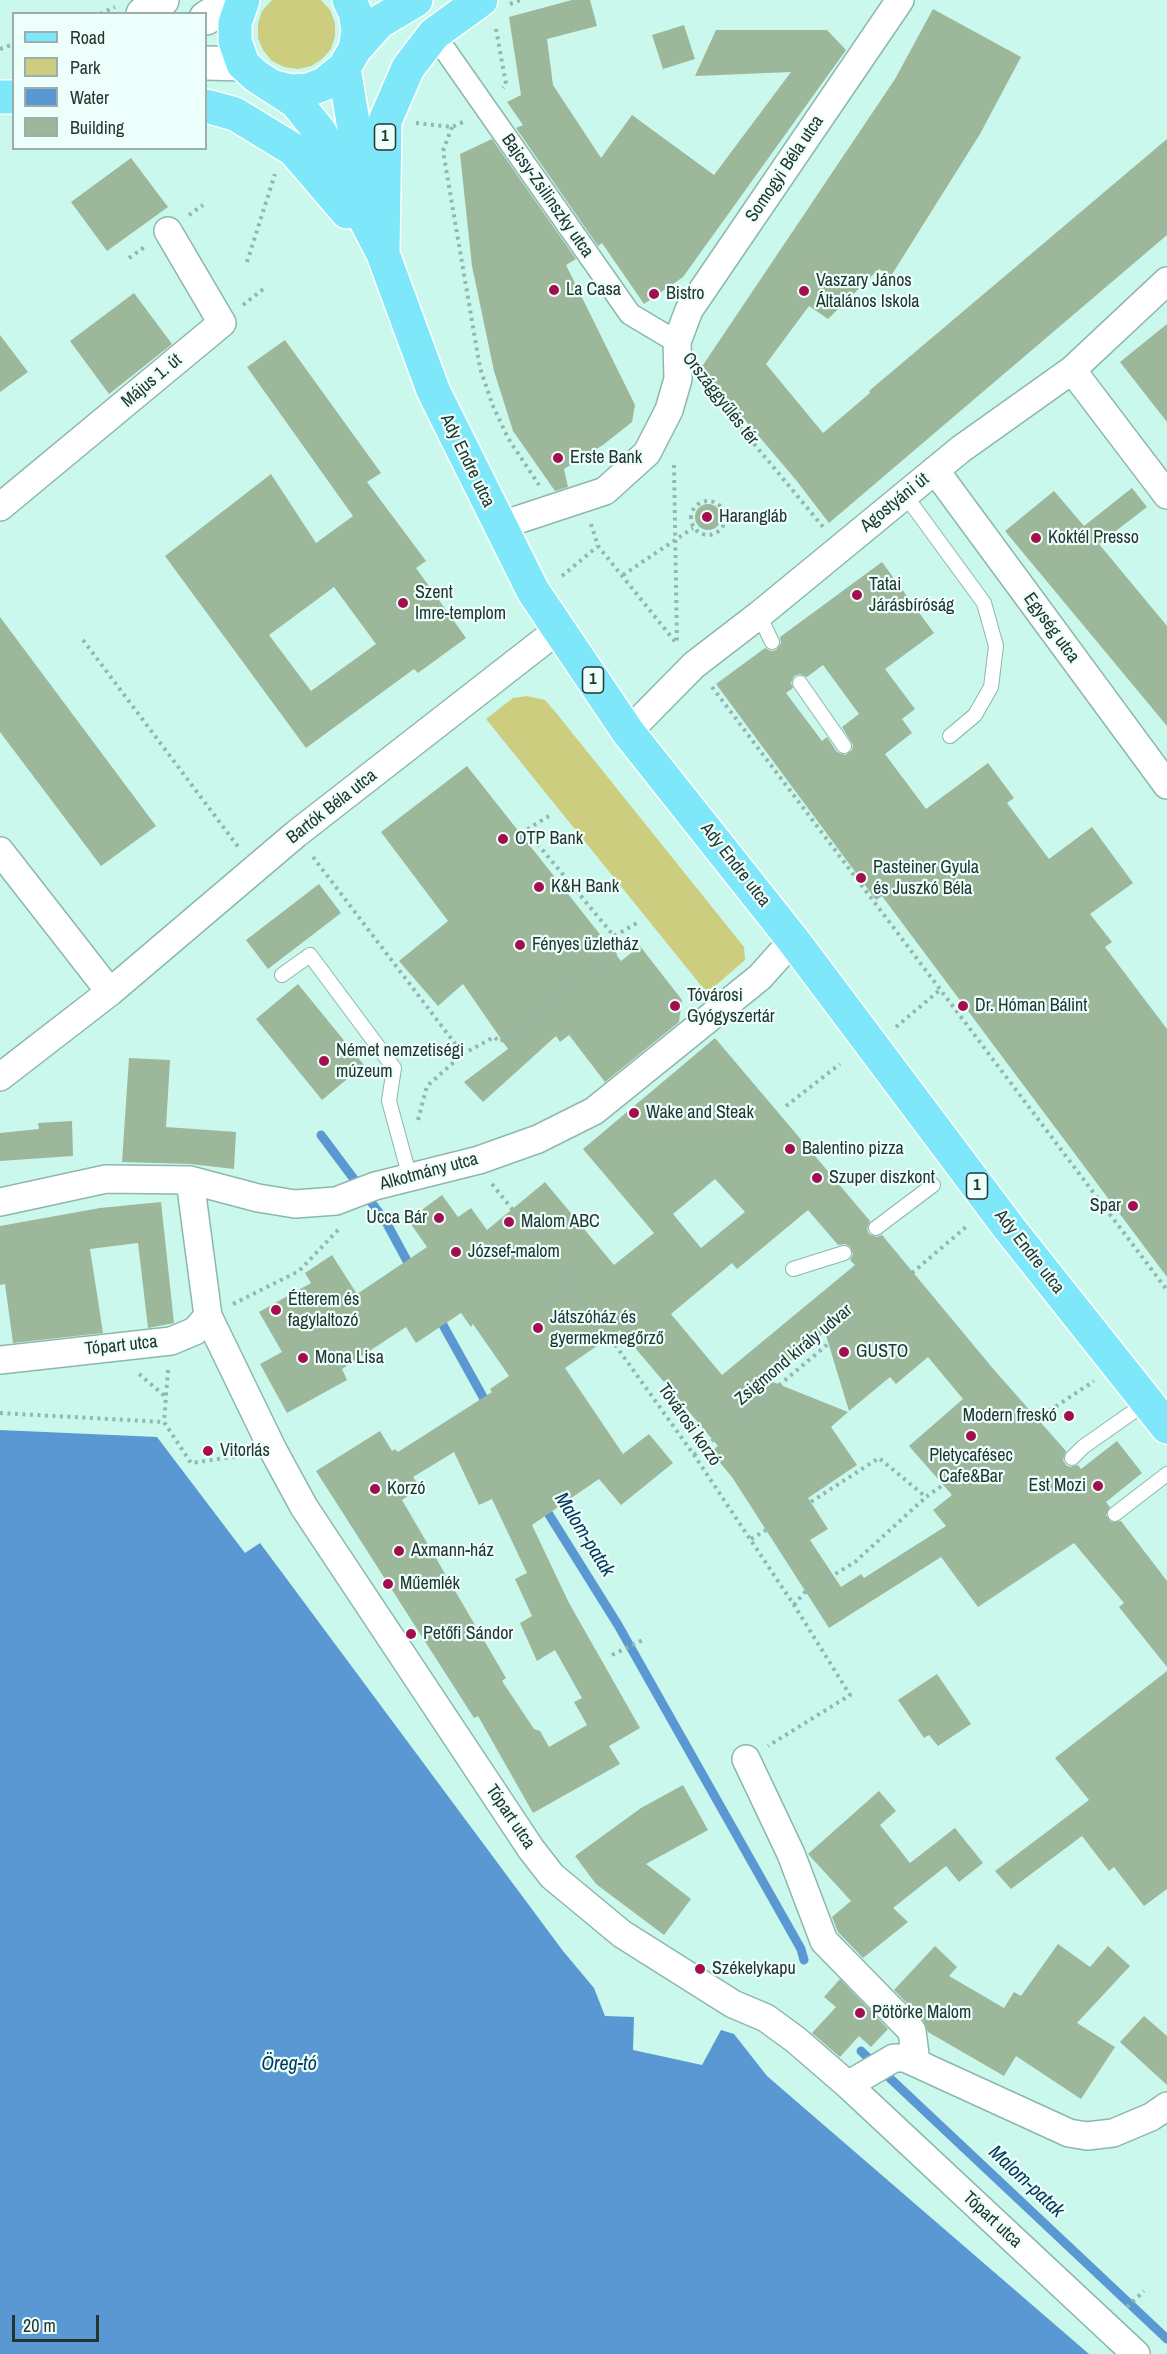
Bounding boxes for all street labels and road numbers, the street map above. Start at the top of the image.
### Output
street label: Somogyi Béla utca [741,112,829,226]
road number: 1 [374,124,396,150]
street label: Bajcsy-Zsilinszky utca [496,130,598,262]
street label: Országgyűlés tér [677,348,763,450]
street label: Május 1. út [117,350,187,412]
street label: Ady Endre utca [435,411,499,511]
street label: Agostyáni út [856,469,934,537]
street label: Egység utca [1018,589,1084,667]
road number: 1 [582,667,604,693]
street label: Bartók Béla utca [283,765,381,849]
street label: Ady Endre utca [695,819,775,911]
street label: Alkotmány utca [377,1149,481,1195]
road number: 1 [966,1173,988,1199]
street label: Ady Endre utca [989,1206,1069,1298]
street label: Zsigmond király udvar [731,1300,857,1410]
street label: Tópart utca [84,1331,158,1361]
street label: Tóvárosi korzó [653,1379,725,1471]
street label: Tópart utca [481,1781,539,1853]
street label: Tópart utca [958,2187,1026,2253]

